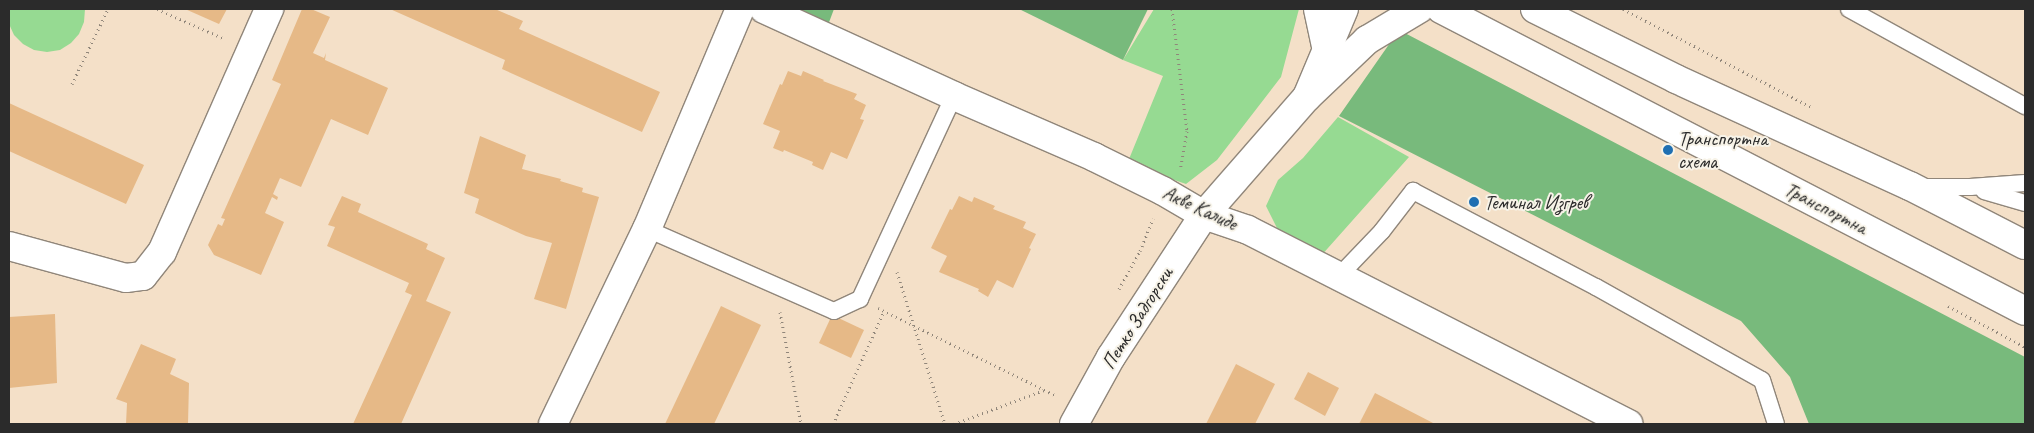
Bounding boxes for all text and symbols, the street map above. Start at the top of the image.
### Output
place label: Транспортна схема [1678,126,1767,173]
marker: Транспортна схема [1662,144,1674,156]
street label: Транспортна [1781,177,1871,239]
street label: Акве Калиде [1158,180,1242,236]
place label: Теминал Изгрев [1484,190,1588,214]
marker: Теминал Изгрев [1468,196,1480,208]
street label: Петко Задгорски [1096,262,1178,374]

